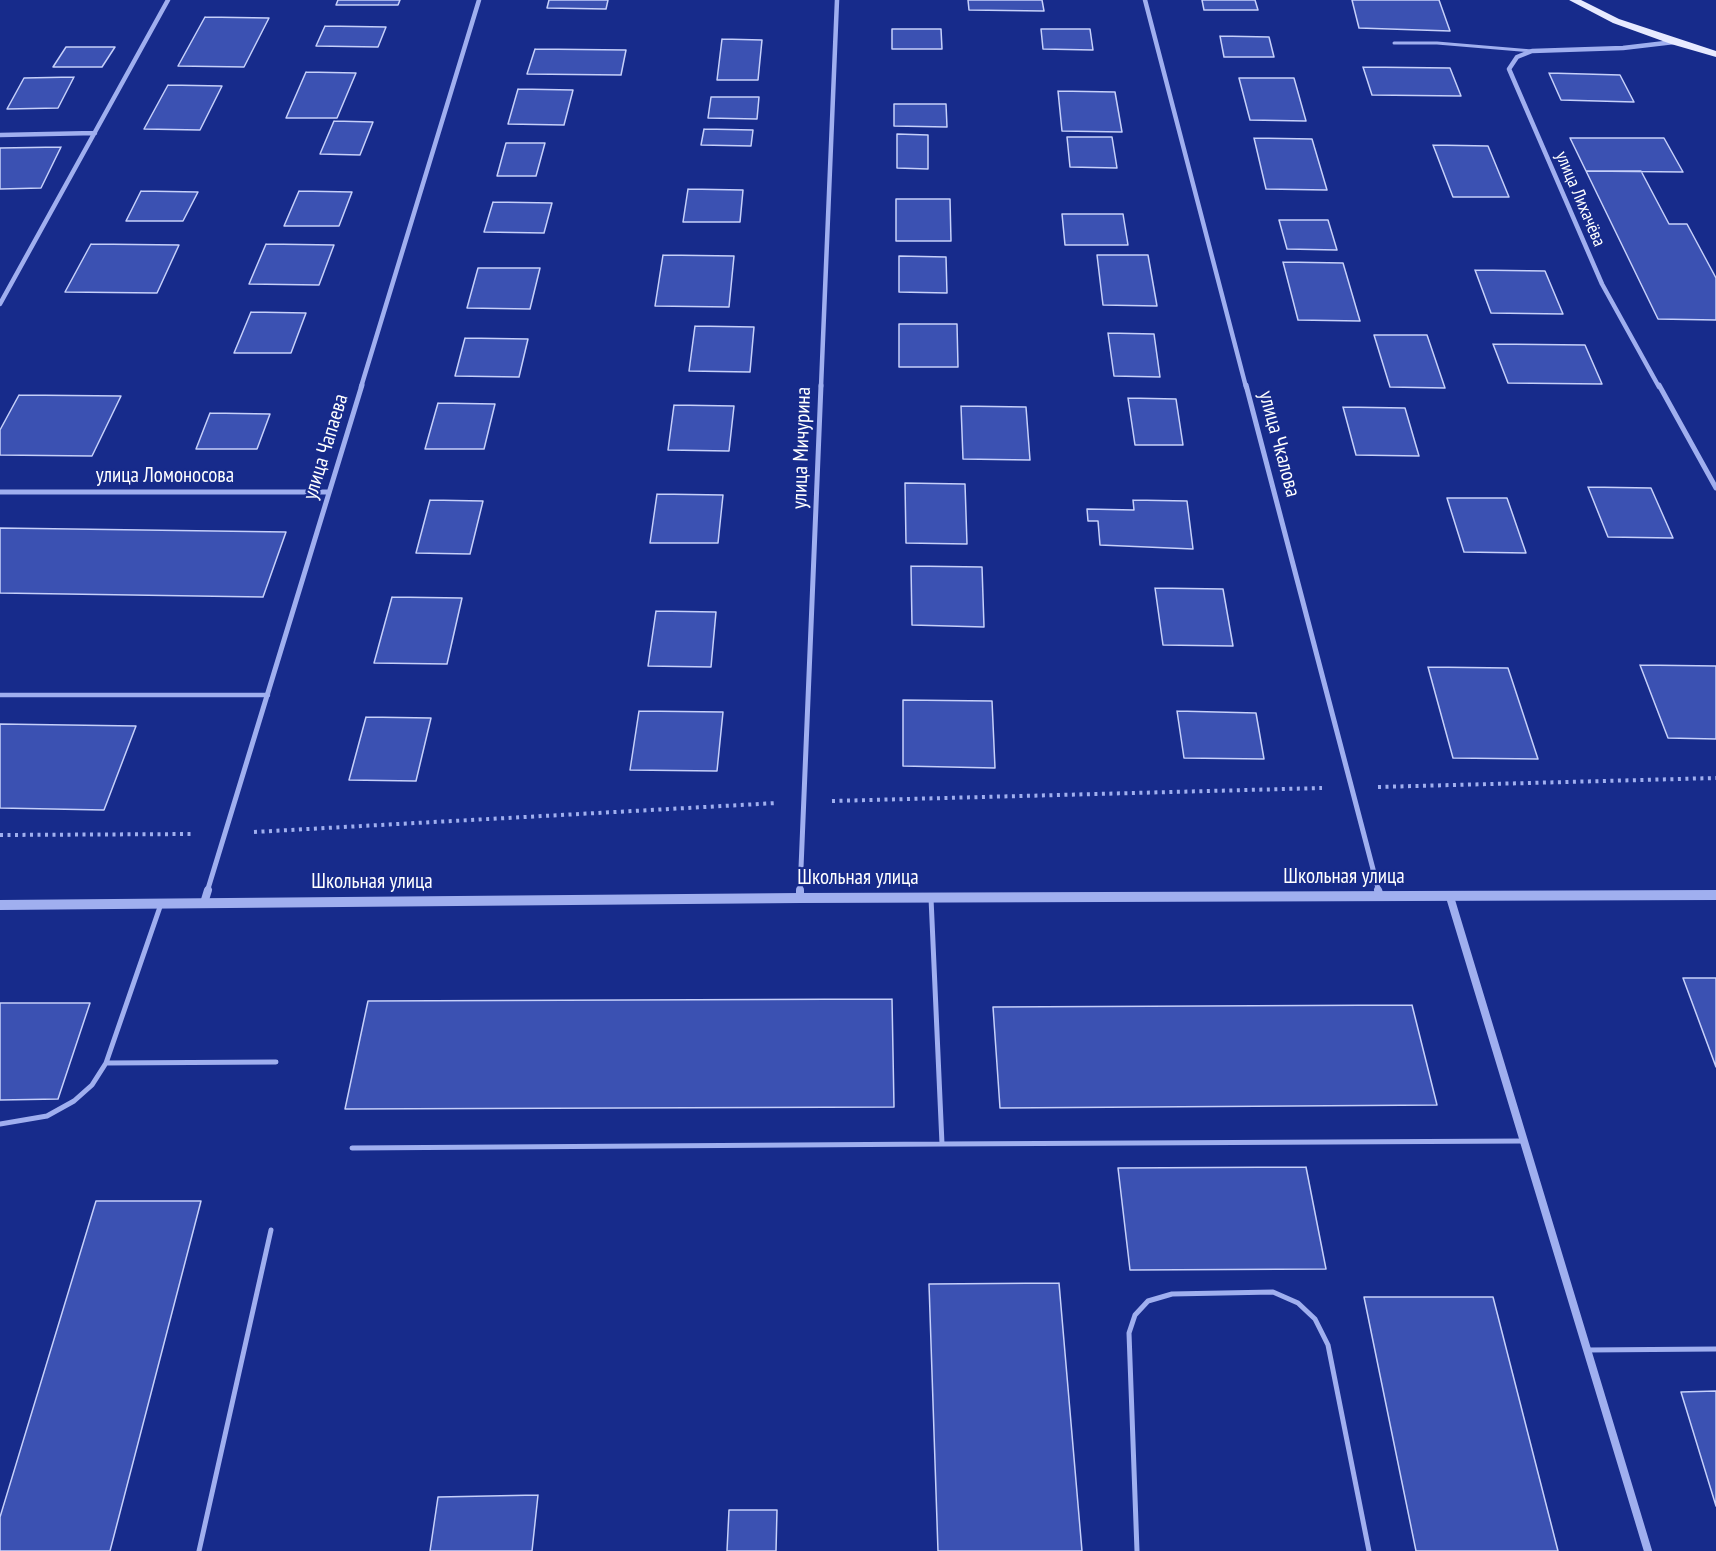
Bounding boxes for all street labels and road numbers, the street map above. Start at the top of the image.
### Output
street label: улица Лихачёва [1550,148,1610,250]
street label: улица Мичурина [787,386,817,510]
street label: улица Чкалова [1253,388,1305,500]
street label: улица Чапаева [298,391,354,503]
street label: улица Ломоносова [96,463,234,489]
street label: Школьная улица [1283,864,1405,890]
street label: Школьная улица [797,865,919,891]
street label: Школьная улица [311,869,433,895]

